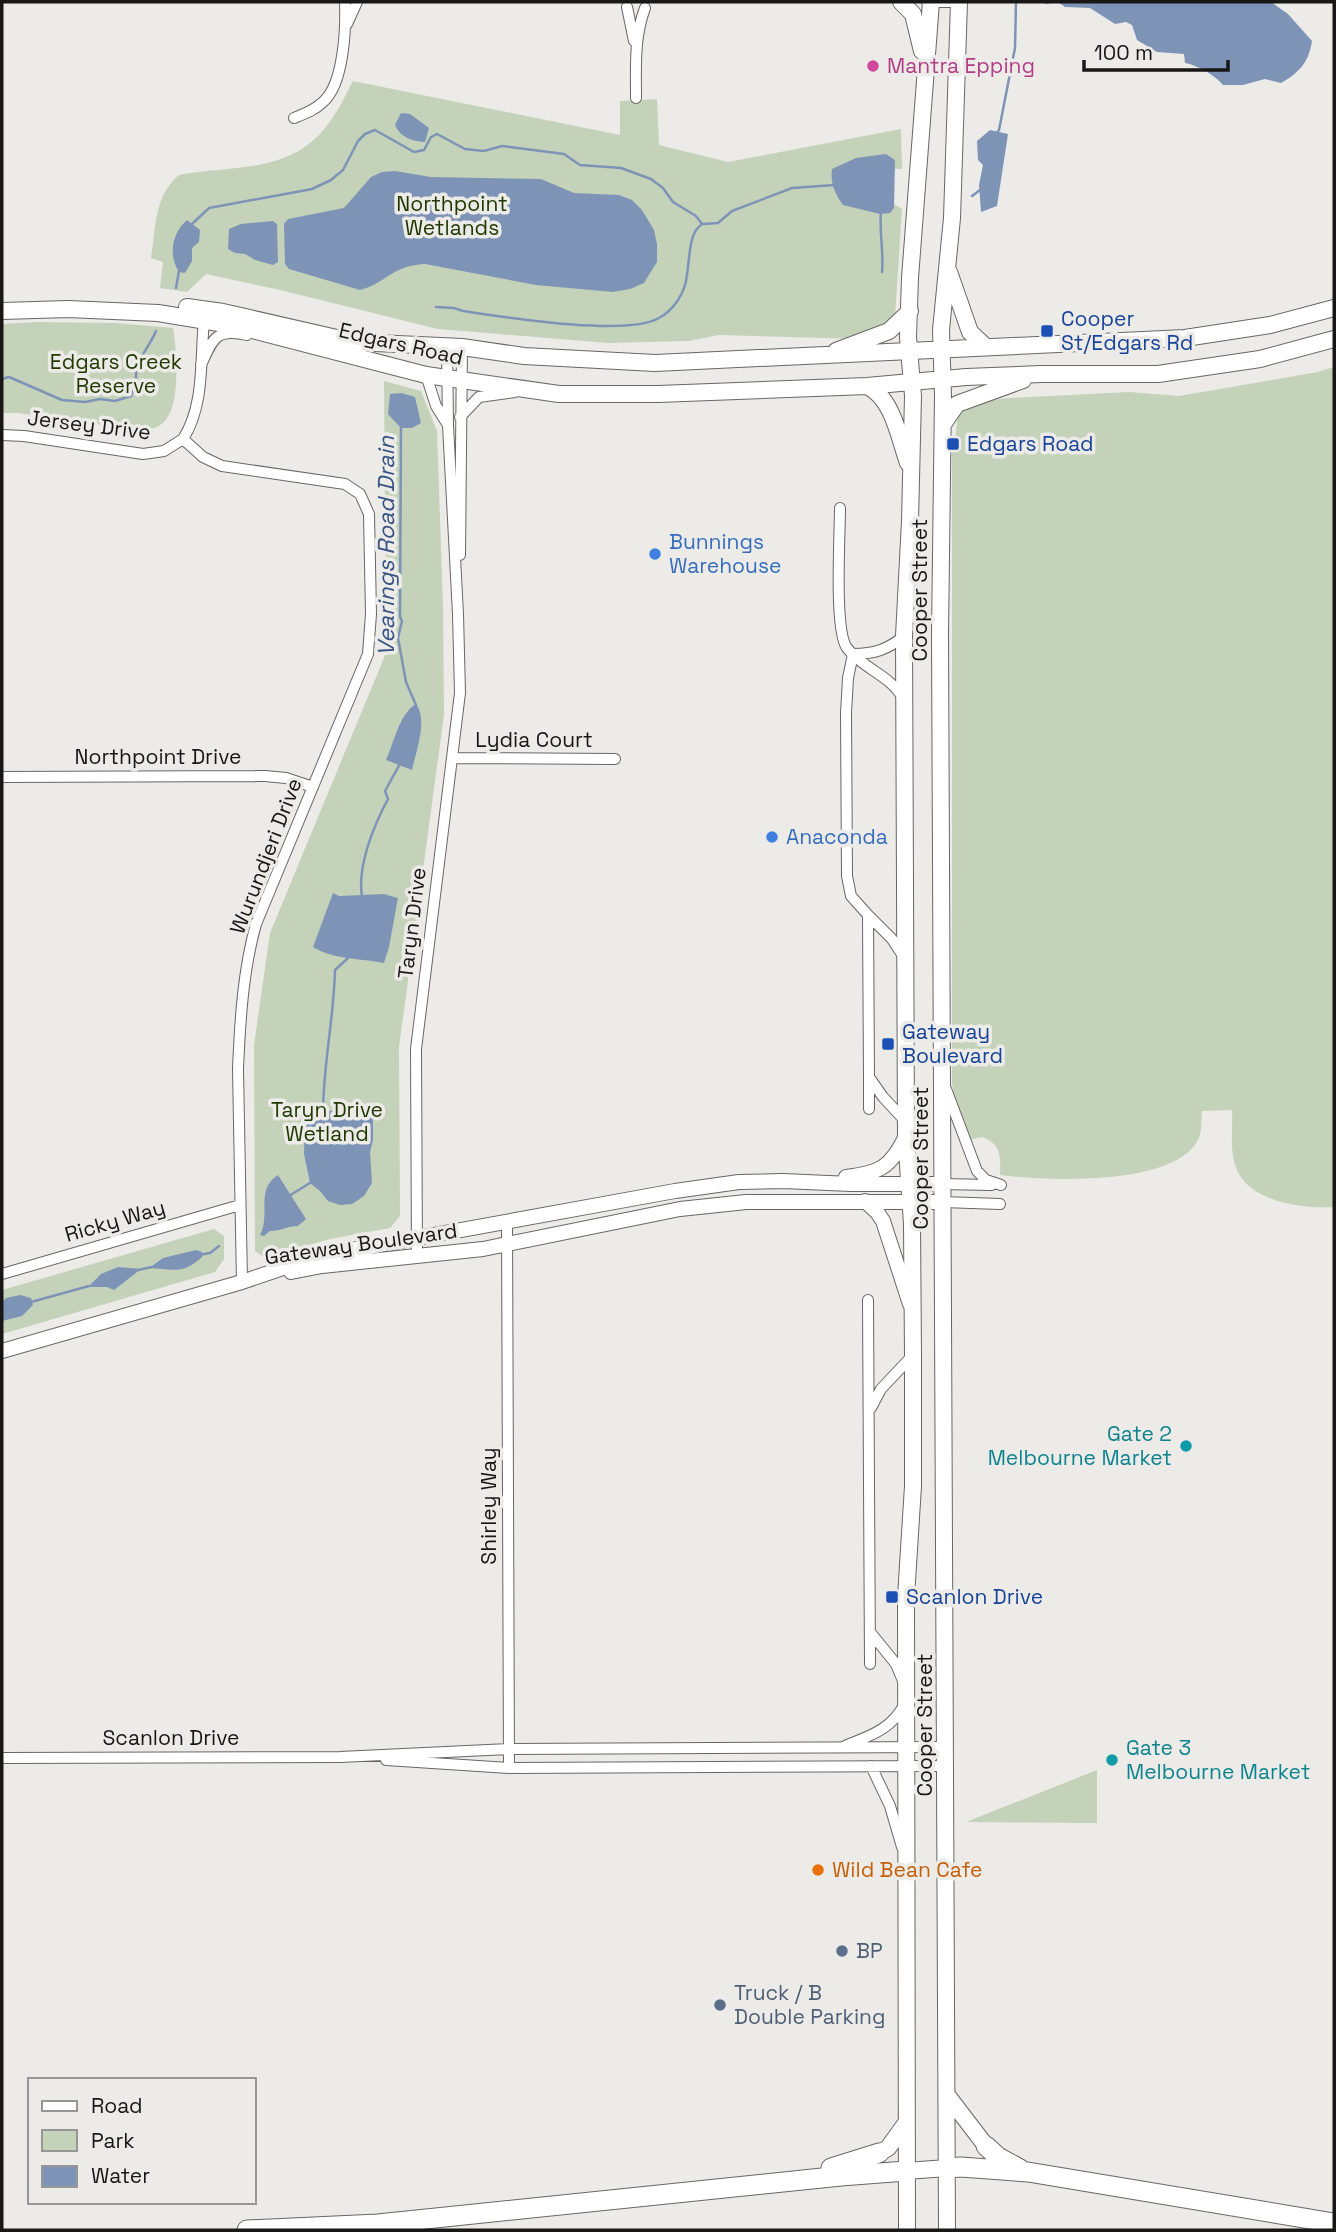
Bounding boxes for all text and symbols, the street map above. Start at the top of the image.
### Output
scale bar [1084,28,1228,72]
text: 100 m [1094,39,1153,66]
place label: Mantra Epping [887,52,1035,79]
marker: Mantra Epping [865,58,881,74]
park label: Northpoint Wetlands [396,190,508,241]
place label: Cooper St/Edgars Rd [1061,305,1193,356]
street label: Edgars Road [336,316,466,371]
marker: Cooper St/Edgars Rd [1039,323,1055,339]
park label: Edgars Creek Reserve [50,348,182,399]
street label: Jersey Drive [26,404,152,445]
place label: Edgars Road [967,430,1094,457]
water label: Vearings Road Drain [371,435,401,656]
marker: Edgars Road [945,436,961,452]
street label: Cooper Street [906,519,933,661]
place label: Bunnings Warehouse [669,528,781,579]
marker: Bunnings Warehouse [647,546,663,562]
street label: Lydia Court [475,726,593,753]
street label: Northpoint Drive [75,743,241,770]
street label: Wurundjeri Drive [223,774,308,938]
place label: Anaconda [786,823,888,850]
marker: Anaconda [764,829,780,845]
street label: Taryn Drive [391,866,432,980]
place label: Gateway Boulevard [902,1018,1003,1069]
marker: Gateway Boulevard [880,1036,896,1052]
street label: Cooper Street [907,1087,934,1229]
park label: Taryn Drive Wetland [271,1096,383,1147]
street label: Ricky Way [62,1193,168,1248]
street label: Gateway Boulevard [263,1217,459,1270]
place label: Gate 2 Melbourne Market [988,1420,1172,1471]
marker: Gate 2 Melbourne Market [1178,1438,1194,1454]
street label: Shirley Way [475,1447,502,1565]
place label: Scanlon Drive [906,1583,1043,1610]
marker: Scanlon Drive [884,1589,900,1605]
street label: Cooper Street [911,1654,938,1796]
street label: Scanlon Drive [102,1724,240,1751]
place label: Gate 3 Melbourne Market [1126,1734,1310,1785]
marker: Gate 3 Melbourne Market [1104,1752,1120,1768]
place label: Wild Bean Cafe [832,1856,982,1883]
marker: Wild Bean Cafe [810,1862,826,1878]
place label: BP [856,1937,883,1964]
marker: BP [834,1943,850,1959]
place label: Truck / B Double Parking [734,1979,885,2030]
marker: Truck / B Double Parking [712,1997,728,2013]
legend [28,2078,256,2204]
text: Road [91,2092,143,2119]
text: Park [91,2127,135,2154]
text: Water [91,2162,150,2189]

